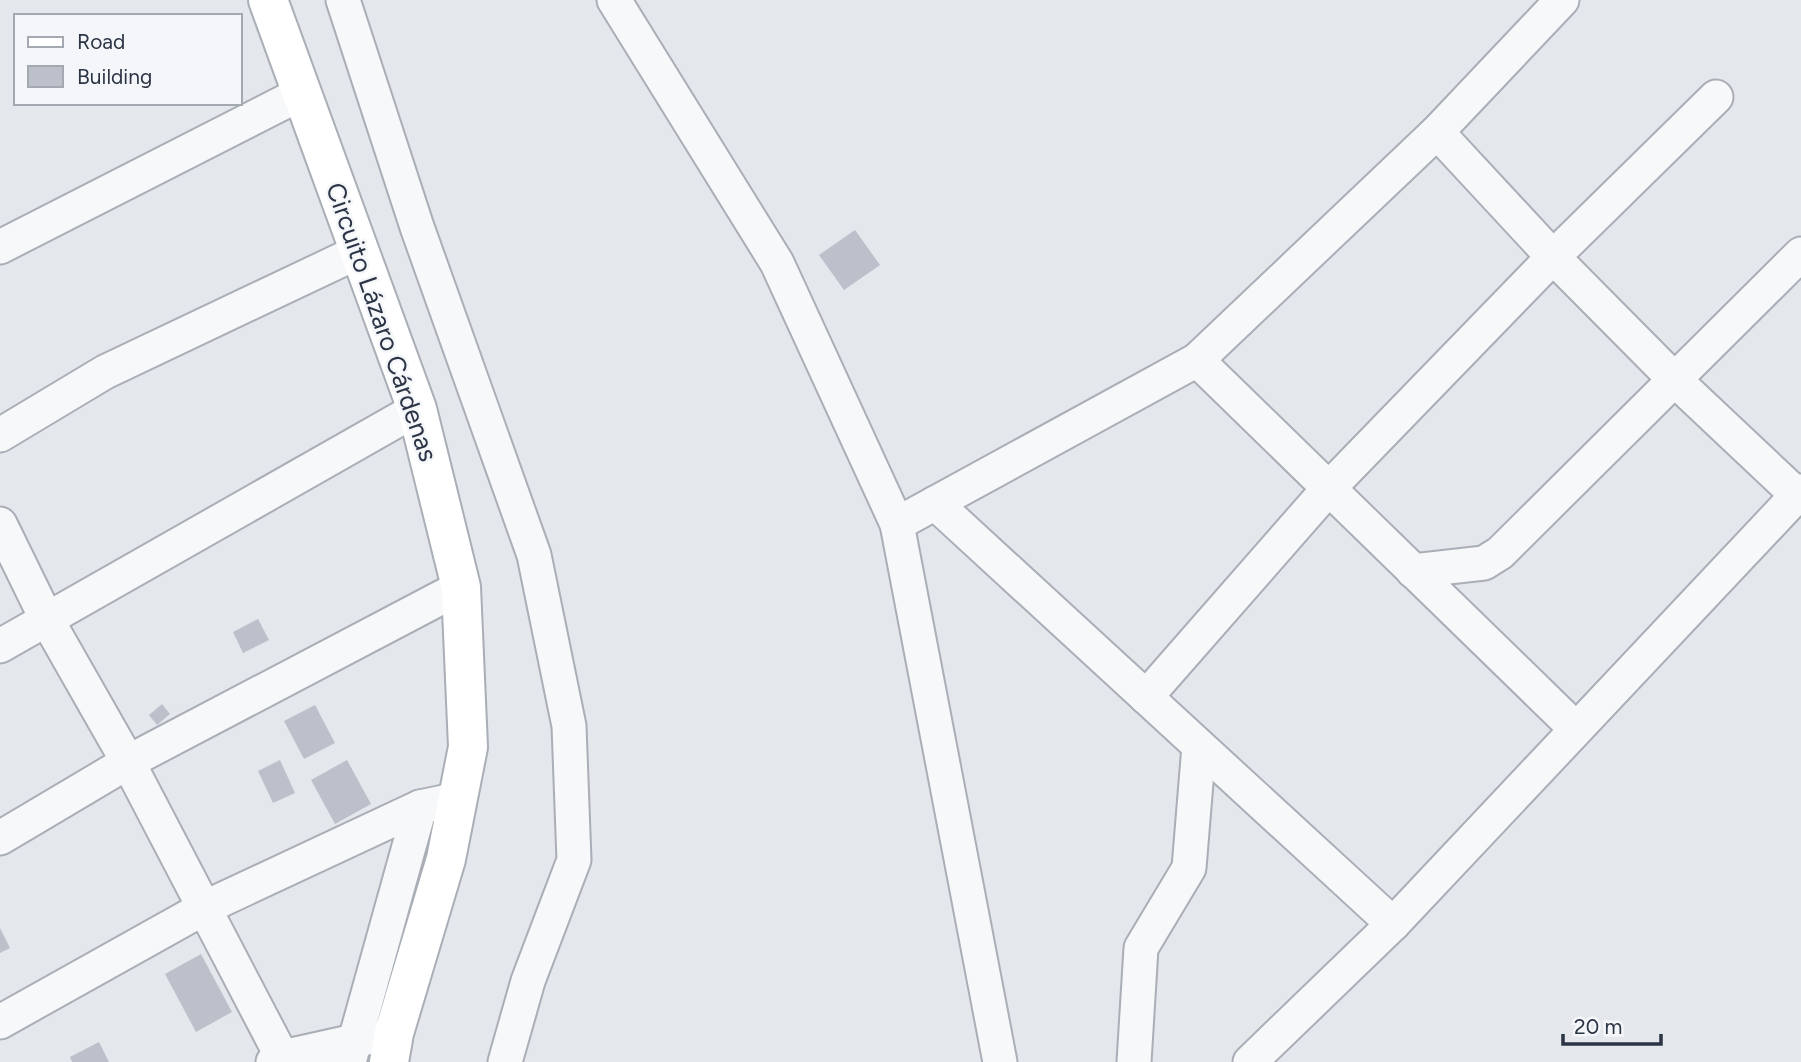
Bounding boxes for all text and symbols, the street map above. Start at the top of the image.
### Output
legend [14,14,242,105]
text: Road [77,29,125,54]
text: Building [77,64,152,89]
street label: Circuito Lázaro Cárdenas [319,178,445,466]
scale bar [1563,1002,1661,1046]
text: 20 m [1574,1014,1622,1039]

